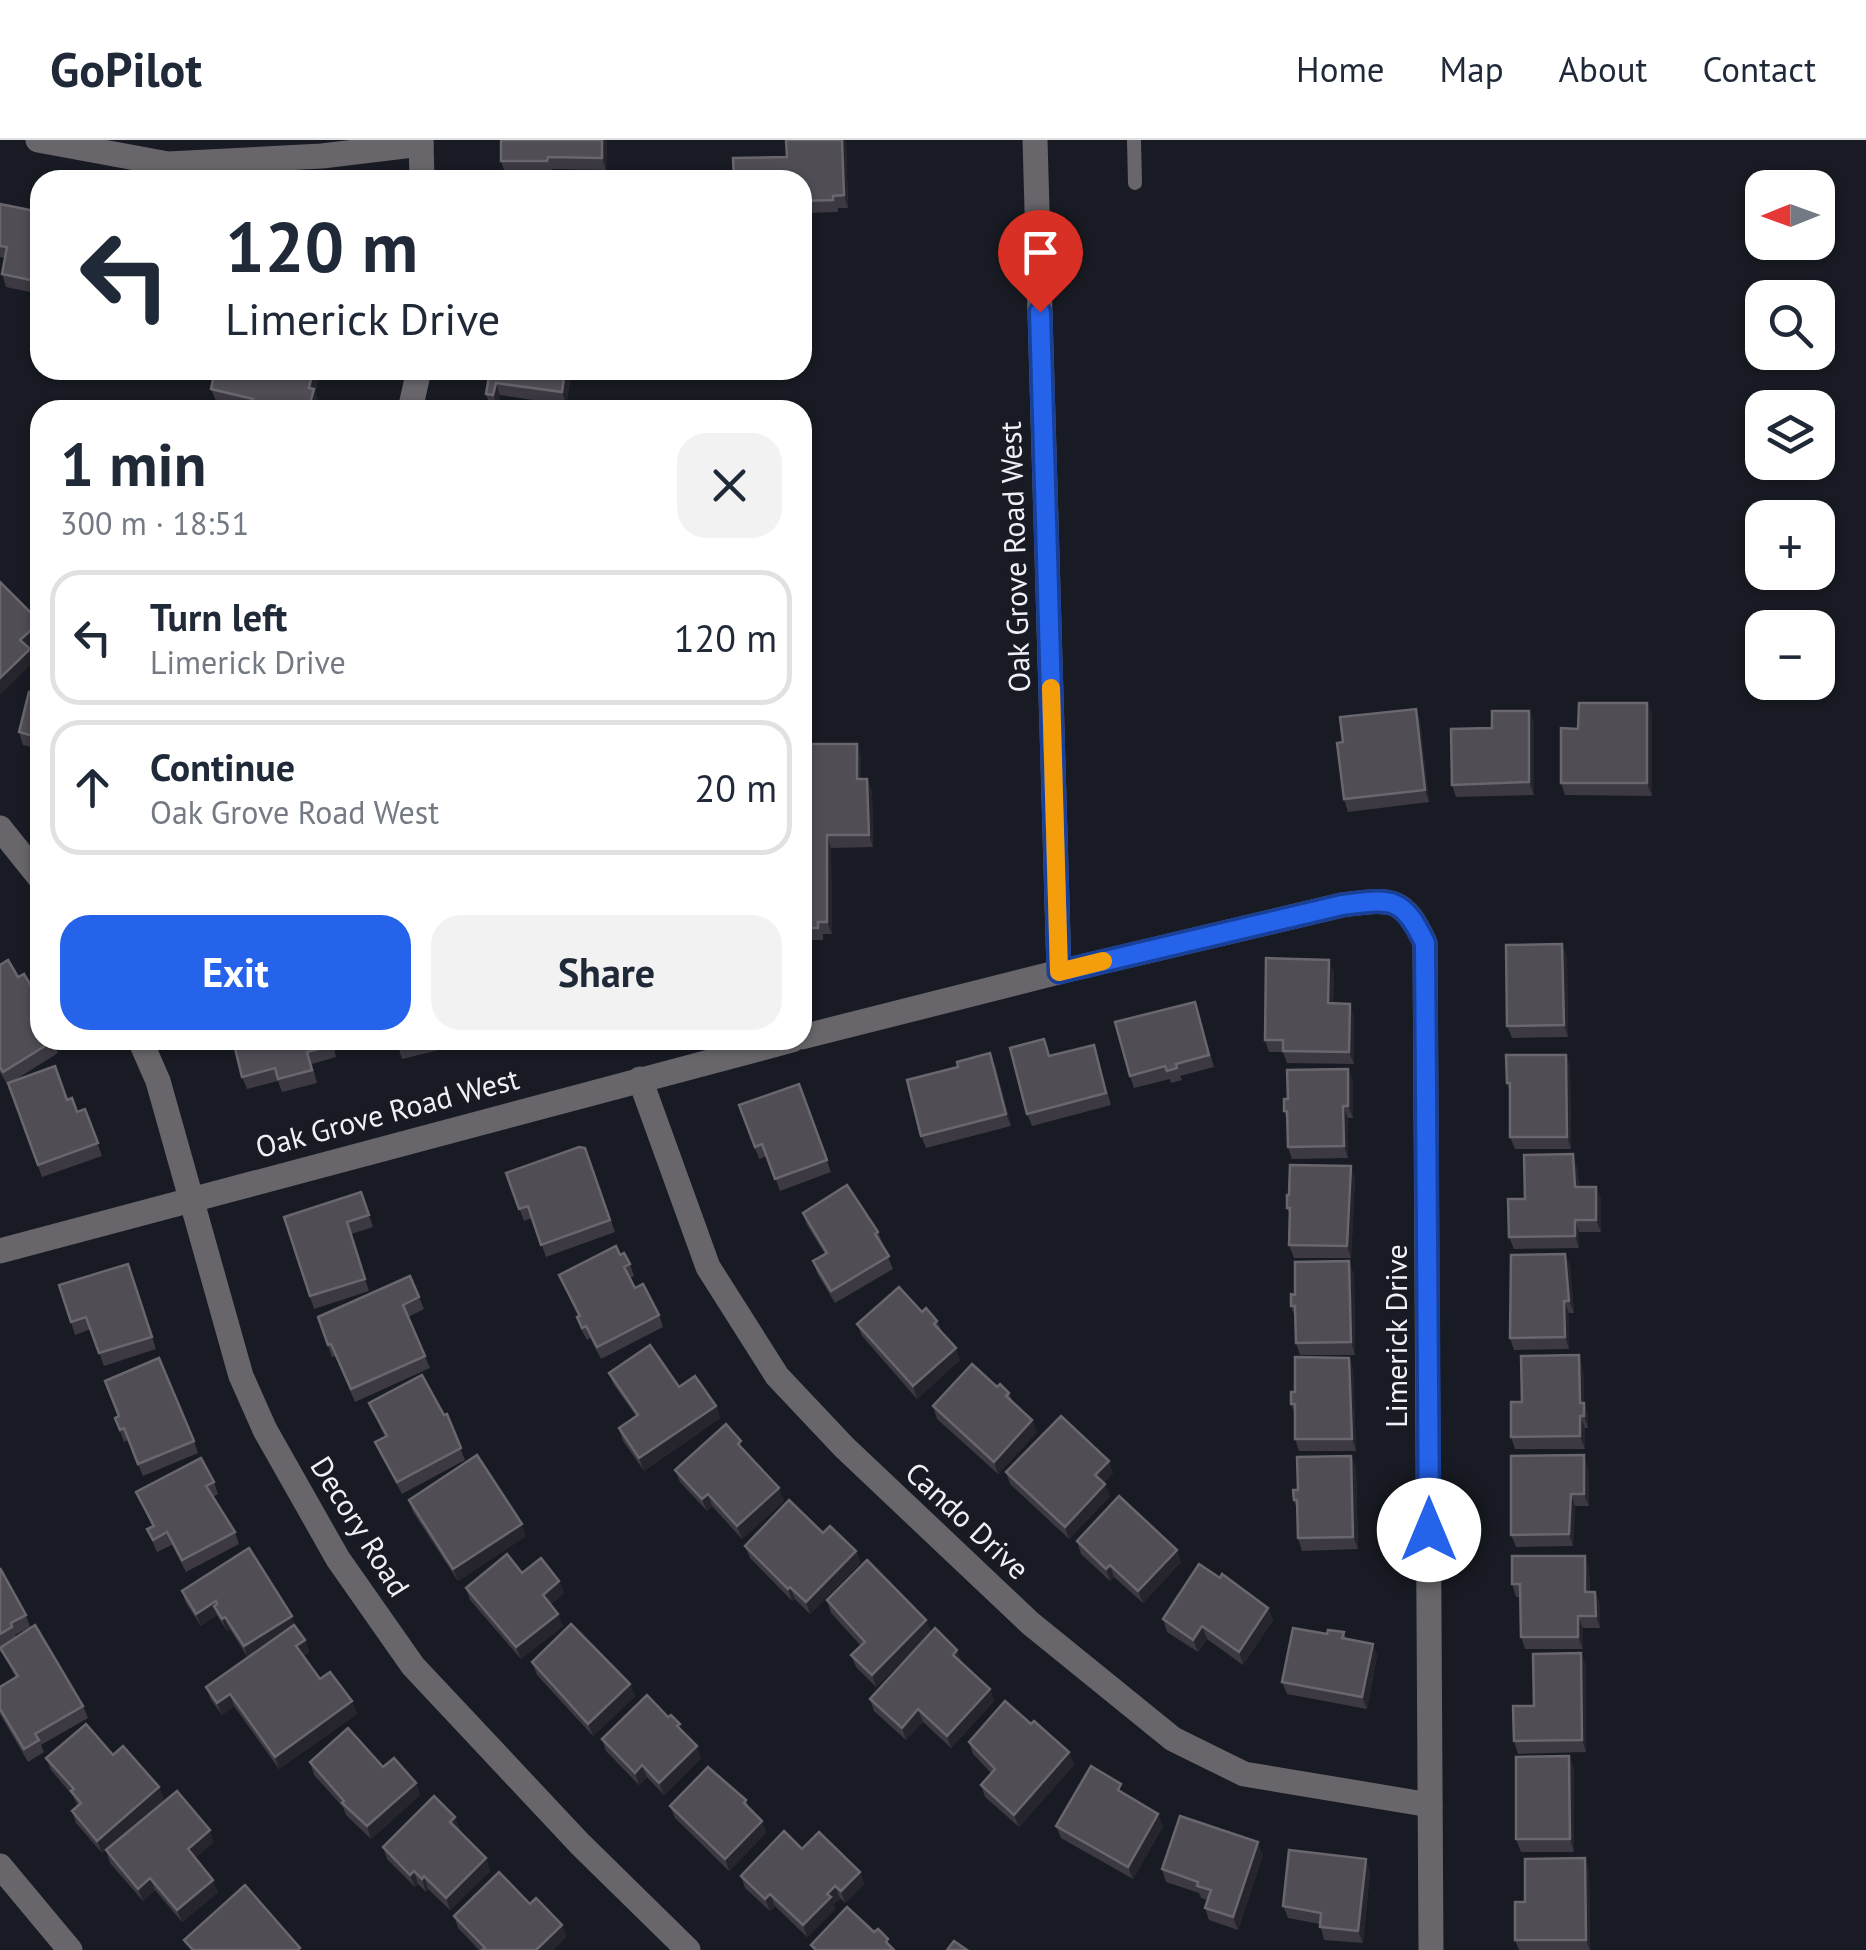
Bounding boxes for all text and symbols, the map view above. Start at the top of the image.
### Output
text: GoPilot [50,38,202,100]
text: Home [1296,46,1385,92]
text: Map [1440,46,1504,92]
text: About [1559,46,1647,92]
text: Contact [1702,46,1816,92]
north arrow [1745,170,1835,260]
map controls [1745,170,1835,700]
text: 120 m [225,201,418,291]
icon: left [60,210,190,340]
pin [998,210,1083,313]
icon: arrive [1013,225,1068,280]
button: search [1745,280,1835,370]
text: Limerick Drive [225,289,500,347]
button: layers [1745,390,1835,480]
street label: Oak Grove Road West [990,421,1038,693]
text: 1 min [60,425,206,503]
button: close [677,433,782,538]
button: + [1745,500,1835,590]
text: 300 m · 18:51 [60,502,249,544]
text: Turn left [150,592,287,641]
icon: left [65,610,120,665]
button: − [1745,610,1835,700]
text: 120 m [674,613,777,662]
text: Limerick Drive [150,641,346,683]
text: Continue [150,742,295,791]
icon: ahead [65,760,120,815]
text: 20 m [695,763,777,812]
text: Oak Grove Road West [150,791,439,833]
button: Exit [60,915,411,1030]
button: Share [431,915,782,1030]
street label: Oak Grove Road West [251,1058,523,1166]
street label: Limerick Drive [1376,1244,1415,1428]
street label: Decory Road [303,1449,419,1603]
street label: Cando Drive [898,1453,1038,1587]
position arrow [1377,1478,1481,1582]

